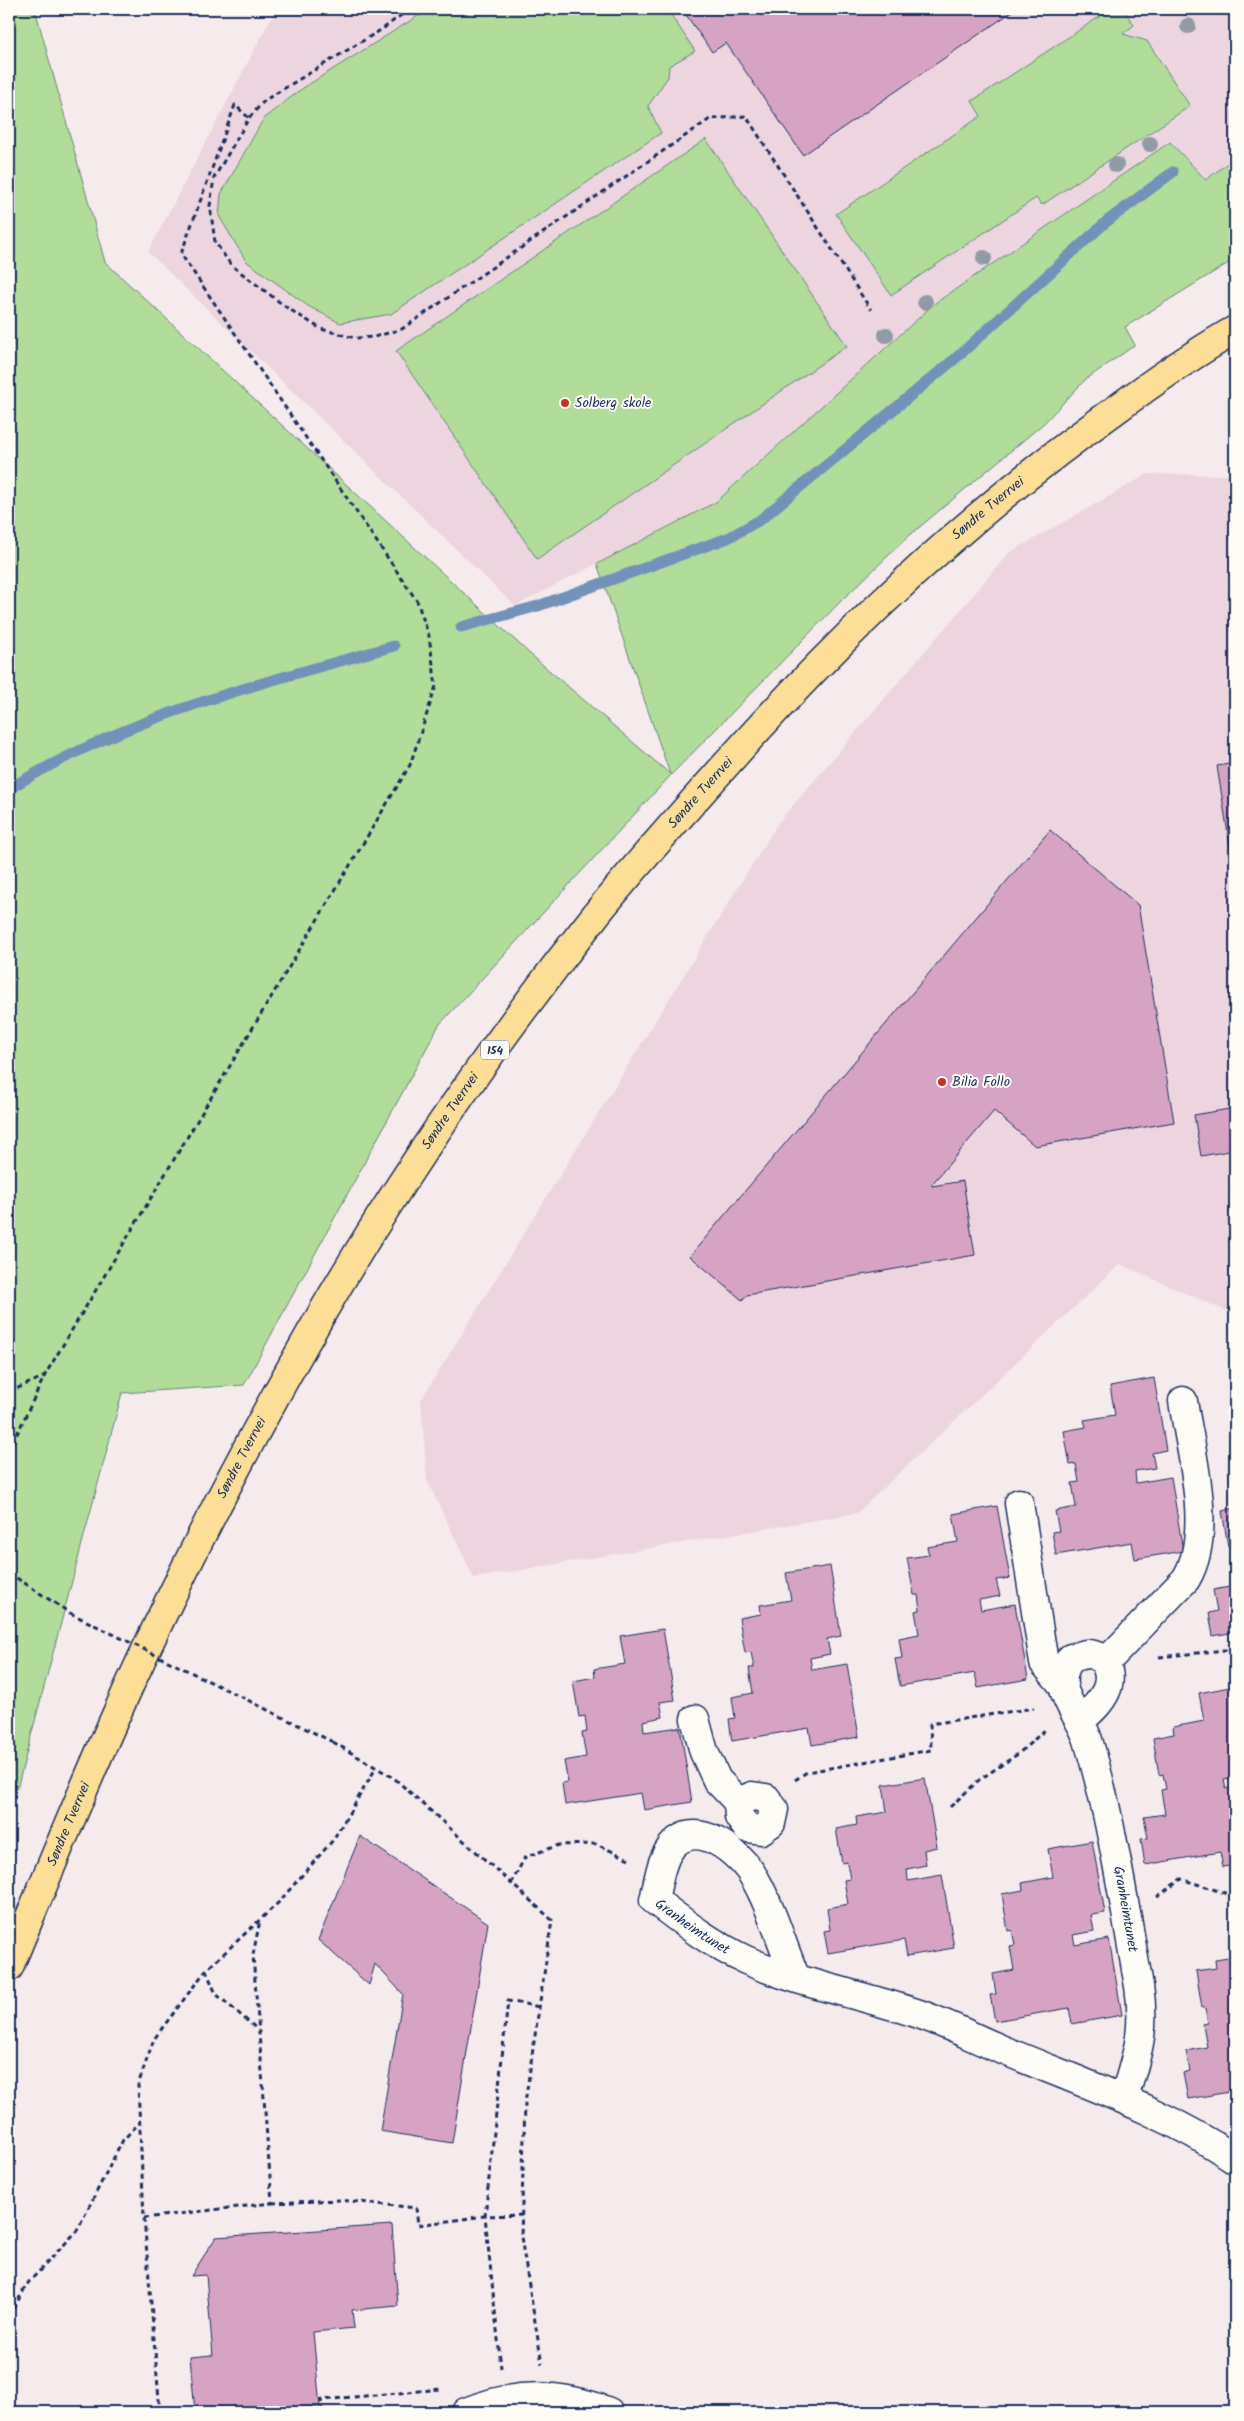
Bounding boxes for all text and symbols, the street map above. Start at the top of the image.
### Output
place label: Solberg skole [575,392,652,414]
marker: Solberg skole [559,397,571,409]
street label: Søndre Tverrvei [947,471,1030,546]
street label: Søndre Tverrvei [663,752,739,834]
road number: 154 [481,1040,509,1060]
street label: Søndre Tverrvei [416,1067,485,1154]
place label: Bilia Follo [952,1071,1010,1093]
marker: Bilia Follo [936,1076,948,1088]
street label: Søndre Tverrvei [211,1413,273,1503]
street label: Søndre Tverrvei [41,1778,97,1869]
street label: Granheimtunet [1107,1864,1144,1954]
street label: Granheimtunet [650,1893,734,1961]

